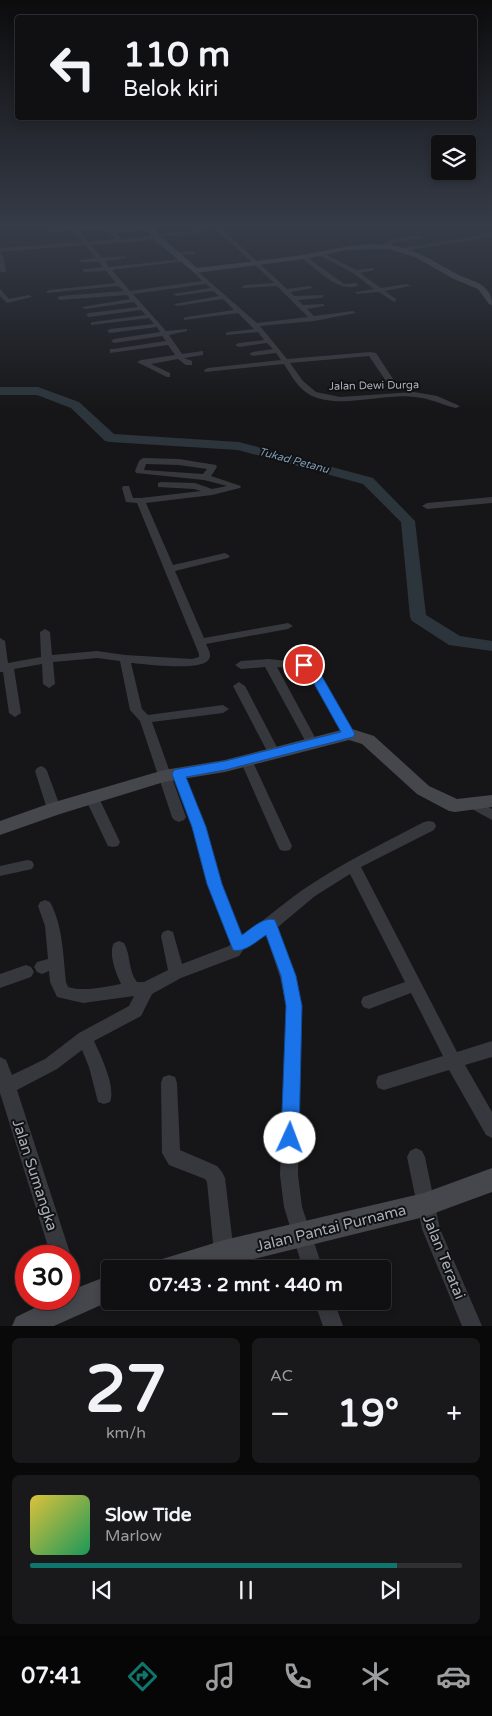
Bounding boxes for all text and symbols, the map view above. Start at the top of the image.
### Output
text: 110 m [123,34,230,76]
icon: left [40,35,105,100]
text: Belok kiri [123,76,219,102]
map controls [431,135,476,180]
button: layers [431,135,476,180]
street label: Jalan Dewi Durga [329,378,419,393]
water label: Tukad Petanu [258,445,331,476]
pin [283,644,325,686]
icon: arrive [290,651,318,679]
position arrow [263,1111,315,1163]
street label: Jalan Sumangka [8,1117,62,1233]
street label: Jalan Pantai Purnama [254,1201,408,1255]
street label: Jalan Teratai [419,1212,469,1302]
speed limit sign: 30 [15,1245,80,1310]
text: 07:43 · 2 mnt · 440 m [149,1274,343,1296]
text: 27 [85,1351,167,1430]
text: AC [270,1366,293,1386]
text: 19° [337,1391,399,1437]
text: − [270,1397,290,1431]
text: + [446,1397,462,1431]
text: km/h [106,1423,146,1443]
text: Slow Tide [105,1504,192,1526]
text: Marlow [105,1526,162,1546]
icon: previous [88,1576,116,1604]
icon: pause [232,1576,260,1604]
icon: next [376,1576,404,1604]
icon: directions [125,1659,160,1694]
icon: music [203,1659,238,1694]
icon: phone [280,1659,315,1694]
icon: climate [358,1659,393,1694]
icon: car [436,1659,471,1694]
text: 07:41 [21,1663,82,1689]

